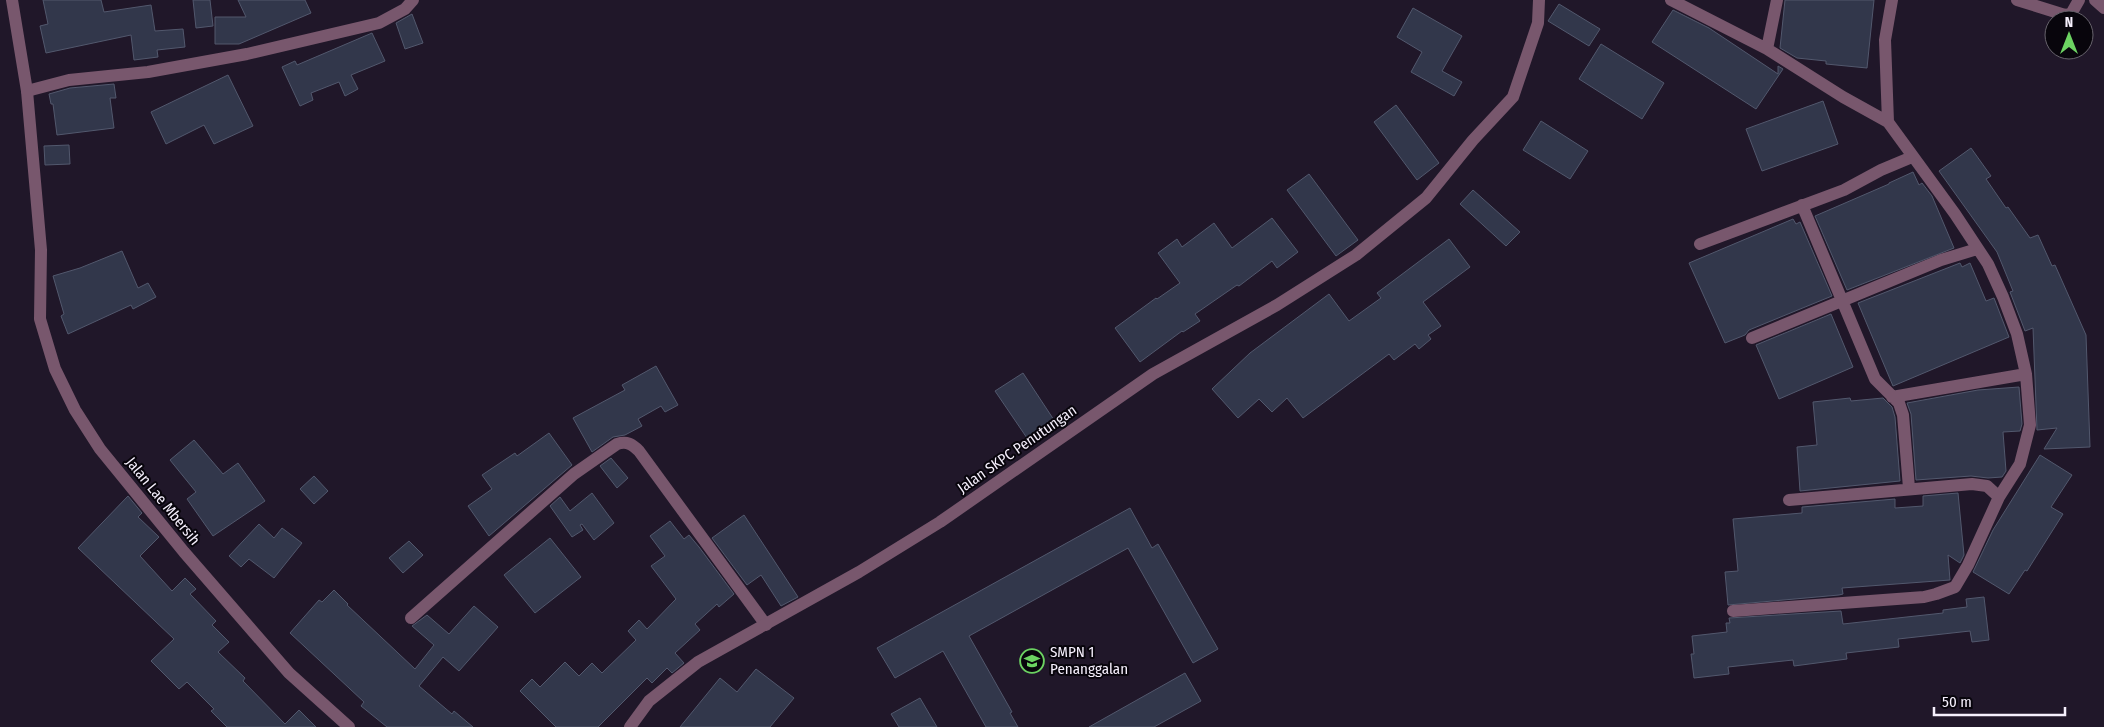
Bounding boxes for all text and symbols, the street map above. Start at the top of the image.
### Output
north arrow [2044,10,2094,60]
text: N [2065,14,2073,31]
street label: Jalan SKPC Penutungan [954,401,1080,497]
street label: Jalan Lae Mbersih [122,453,204,549]
place label: SMPN 1 Penanggalan [1050,643,1128,678]
school or university icon: SMPN 1 Penanggalan [1019,648,1045,674]
scale bar [1934,684,2065,716]
text: 50 m [1942,693,1972,711]

